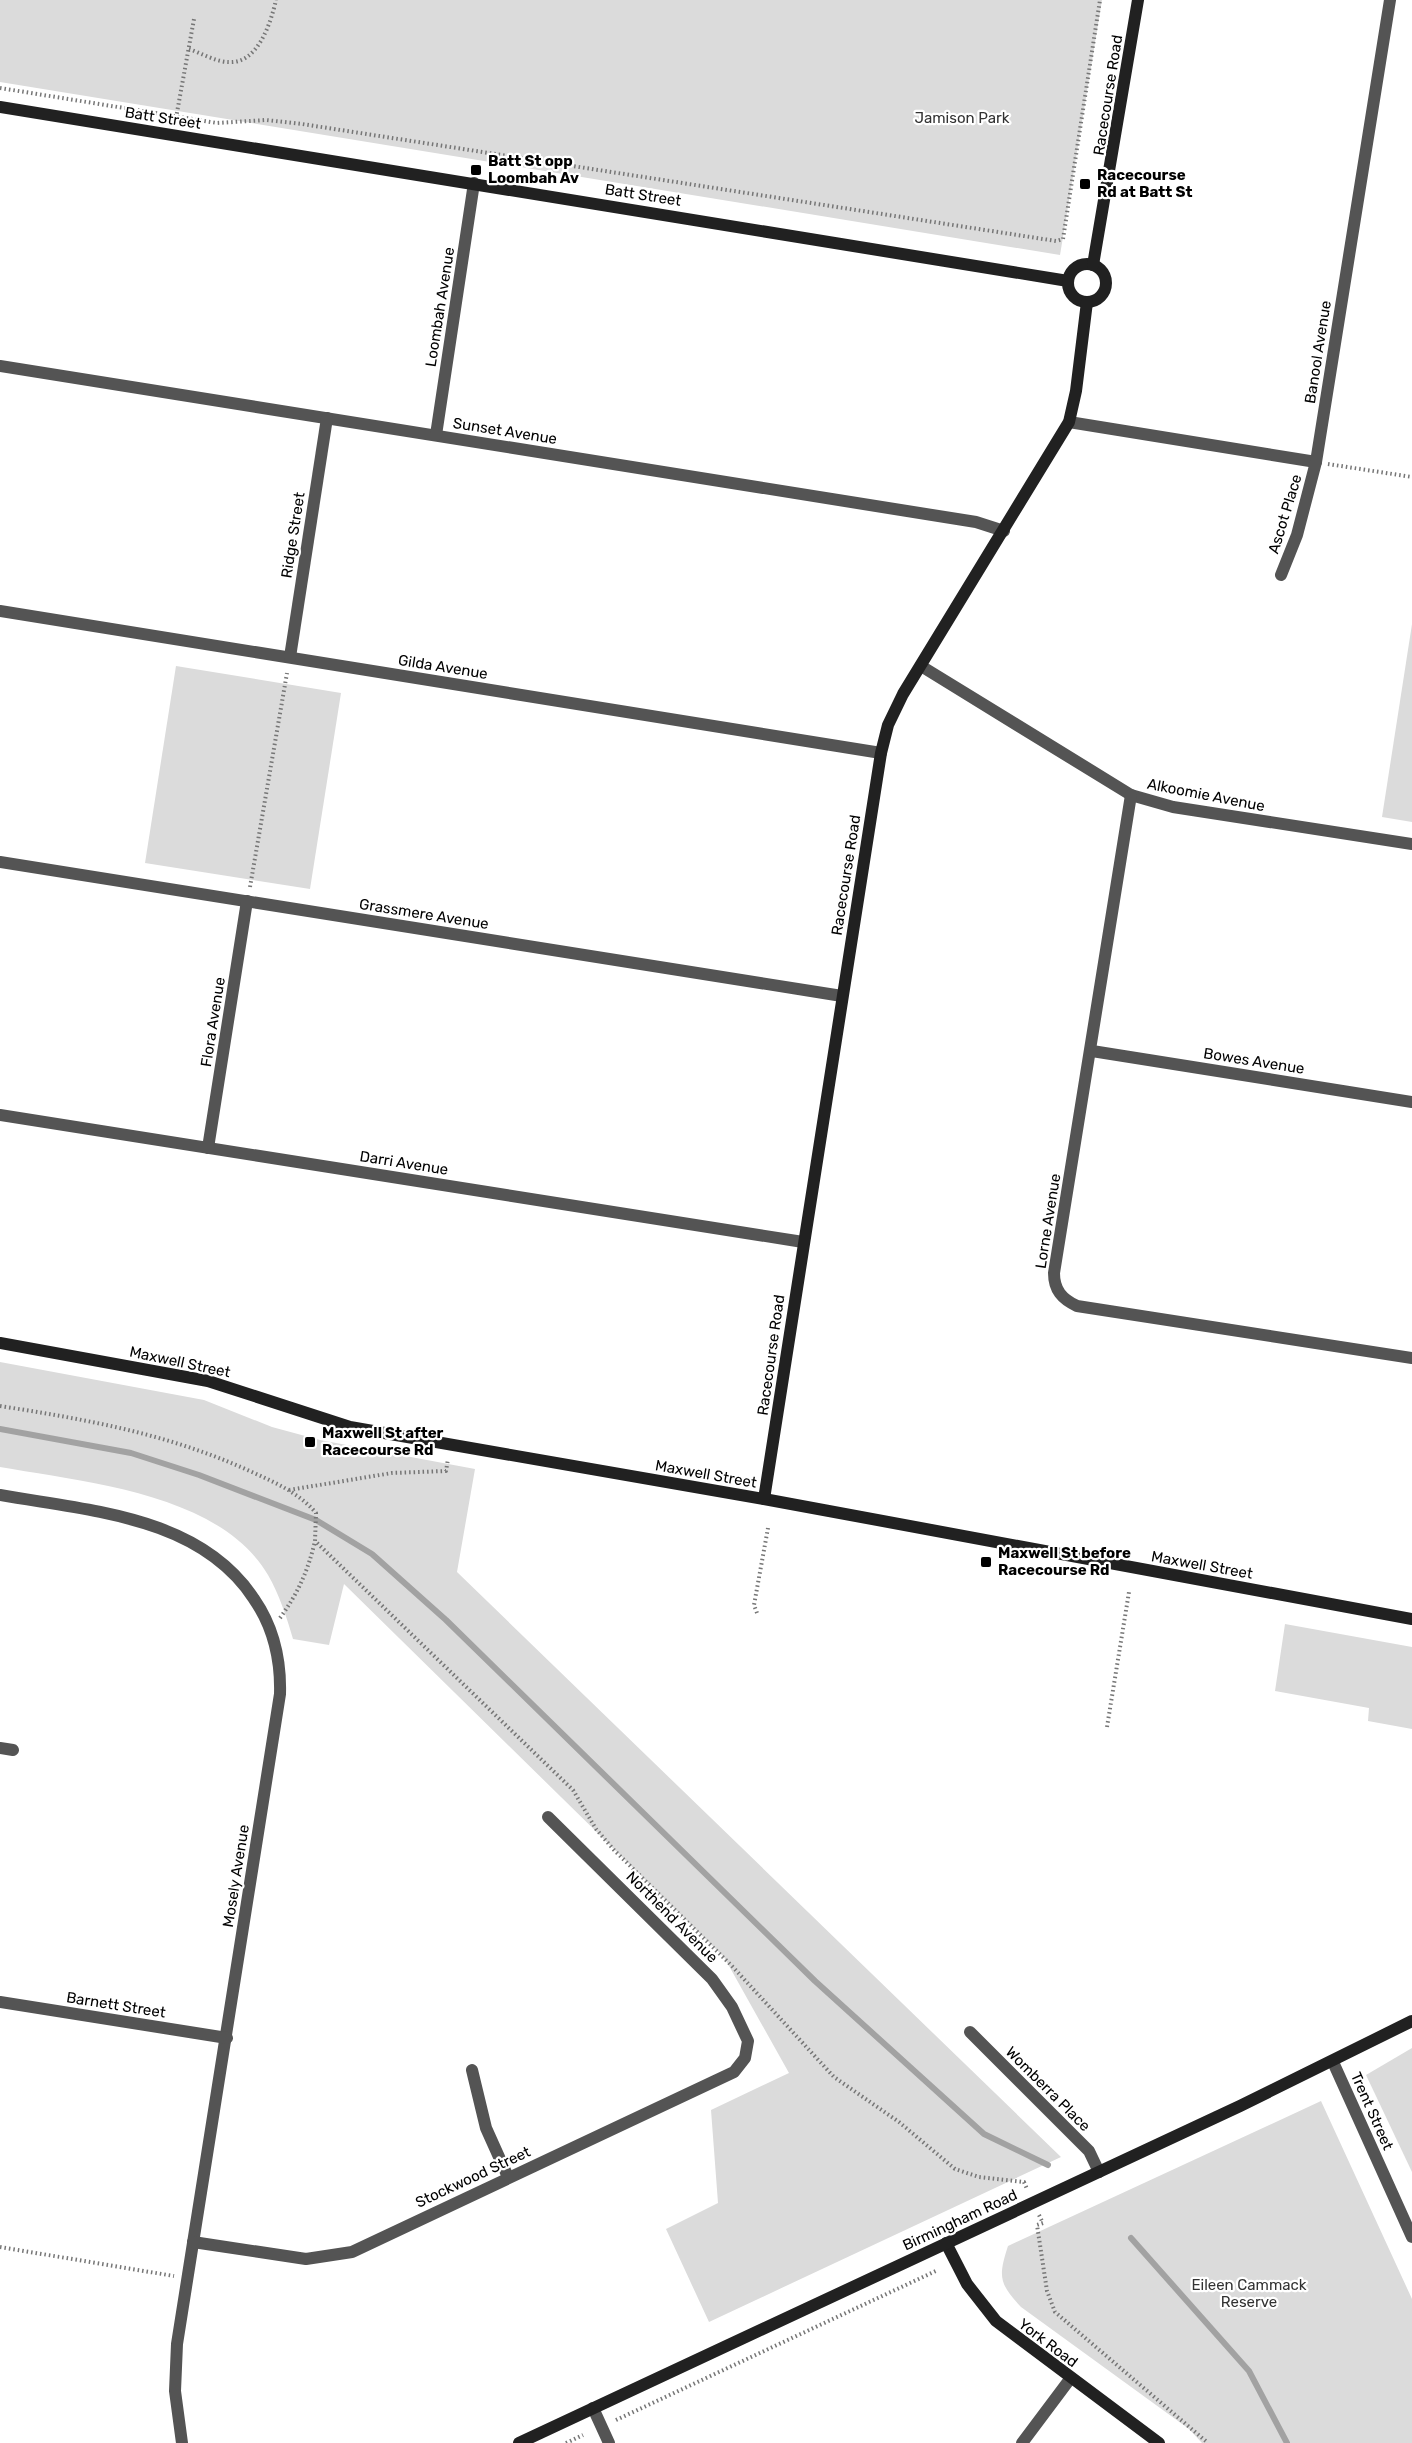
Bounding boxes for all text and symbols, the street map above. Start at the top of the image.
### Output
street label: Racecourse Road [1090,33,1126,157]
street label: Batt Street [124,103,203,133]
park label: Jamison Park [915,109,1010,127]
place label: Batt St opp Loombah Av [488,152,579,187]
marker: Batt St opp Loombah Av [469,163,483,177]
place label: Racecourse Rd at Batt St [1097,166,1192,201]
marker: Racecourse Rd at Batt St [1078,177,1092,191]
street label: Batt Street [604,180,683,210]
street label: Loombah Avenue [422,246,458,368]
street label: Banool Avenue [1301,299,1335,405]
street label: Sunset Avenue [452,414,558,448]
street label: Ascot Place [1264,472,1306,556]
street label: Ridge Street [277,491,309,579]
street label: Gilda Avenue [397,651,489,683]
street label: Alkoomie Avenue [1146,775,1266,815]
street label: Racecourse Road [828,813,864,937]
street label: Grassmere Avenue [358,895,490,933]
street label: Flora Avenue [197,976,229,1068]
street label: Bowes Avenue [1202,1044,1306,1078]
street label: Darri Avenue [358,1147,450,1179]
street label: Lorne Avenue [1032,1172,1064,1270]
street label: Racecourse Road [754,1293,788,1417]
street label: Maxwell Street [128,1343,232,1382]
place label: Maxwell St after Racecourse Rd [322,1424,444,1459]
marker: Maxwell St after Racecourse Rd [303,1435,317,1449]
street label: Maxwell Street [654,1456,758,1492]
place label: Maxwell St before Racecourse Rd [998,1544,1131,1579]
street label: Maxwell Street [1150,1547,1254,1583]
marker: Maxwell St before Racecourse Rd [979,1555,993,1569]
street label: Mosely Avenue [219,1823,253,1929]
street label: Northend Avenue [623,1868,721,1966]
street label: Barnett Street [65,1988,167,2022]
street label: Womberra Place [1002,2043,1094,2135]
street label: Trent Street [1347,2069,1397,2153]
street label: Stockwood Street [413,2142,533,2212]
street label: Birmingham Road [900,2186,1020,2254]
park label: Eileen Cammack Reserve [1191,2276,1307,2311]
street label: York Road [1015,2315,1081,2371]

